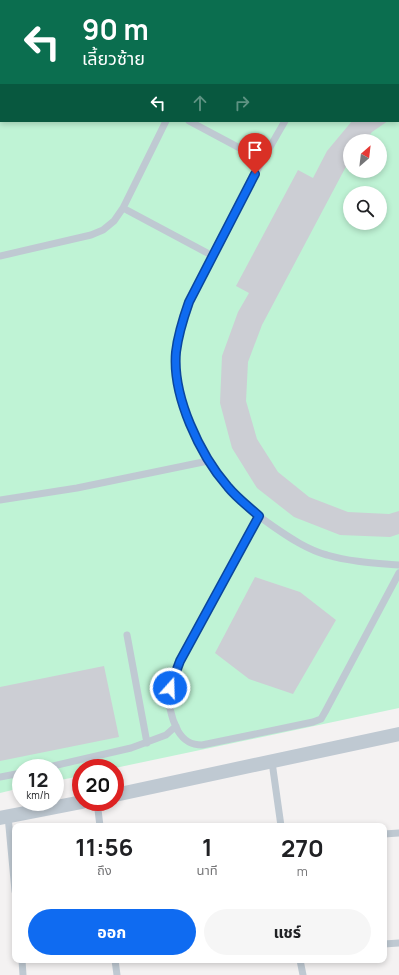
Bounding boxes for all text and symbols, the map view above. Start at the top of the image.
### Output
text: 90 m [82,10,149,48]
icon: left [16,16,68,68]
text: เลี้ยวซ้าย [82,46,145,70]
icon: left [147,92,169,114]
icon: ahead [189,92,211,114]
icon: right [231,92,253,114]
pin [238,133,272,174]
north arrow [343,134,387,178]
map controls [343,134,387,230]
icon: arrive [244,139,266,161]
button: search [343,186,387,230]
position arrow [149,667,191,709]
speed limit sign: 20 [72,759,124,811]
text: 12 [28,766,48,793]
text: km/h [26,788,50,802]
text: 11:56 [75,830,133,863]
text: 1 [202,830,212,863]
text: 270 [281,831,324,864]
text: ถึง [97,861,112,879]
text: นาที [197,861,218,879]
text: m [297,862,308,880]
button: ออก [28,909,196,955]
button: แชร์ [204,909,371,955]

